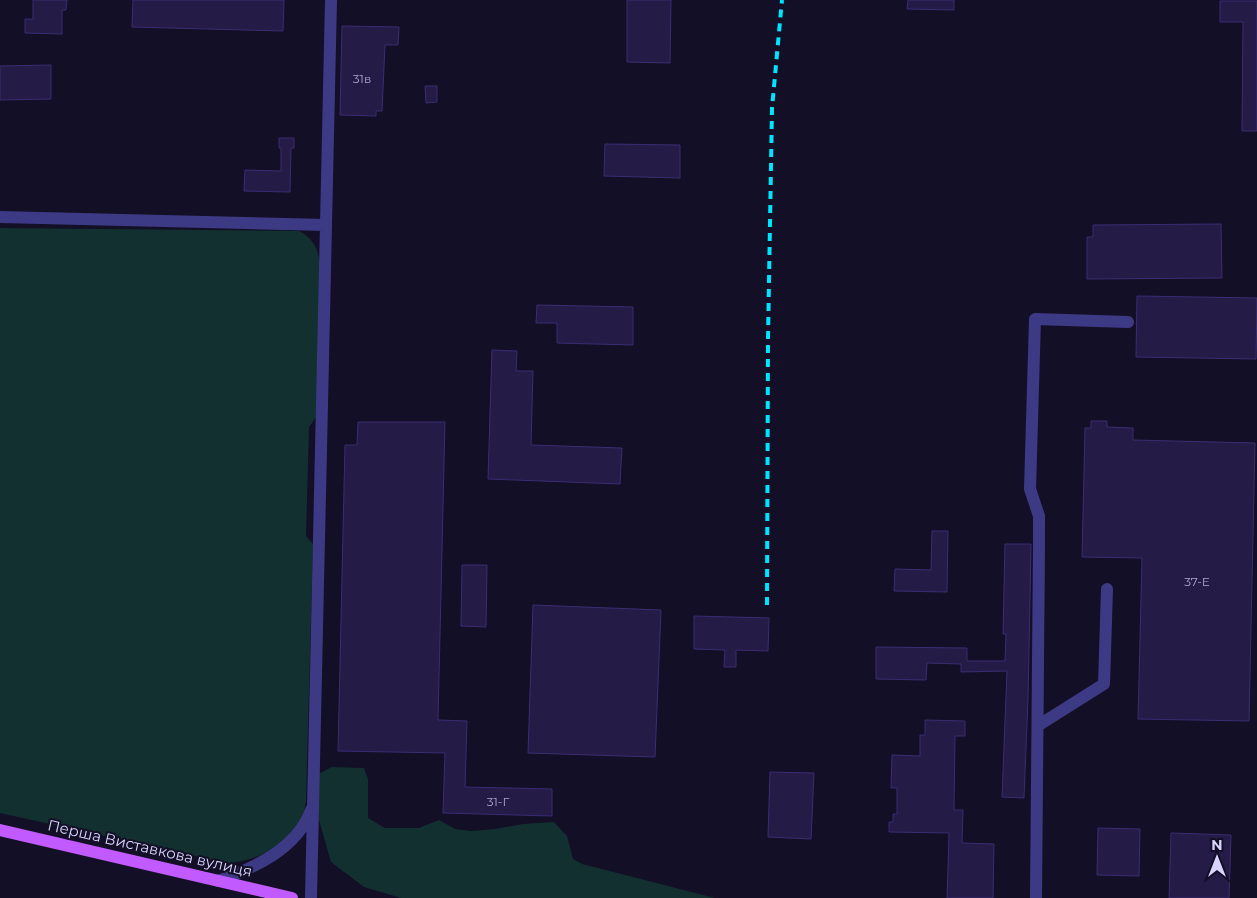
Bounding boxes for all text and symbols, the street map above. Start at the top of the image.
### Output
house number: 31в [353,71,371,86]
house number: 37-Е [1184,574,1210,589]
house number: 31-Г [487,794,509,809]
street label: Перша Виставкова вулиця [46,815,254,881]
north arrow [1192,833,1242,883]
text: N [1211,836,1223,854]

